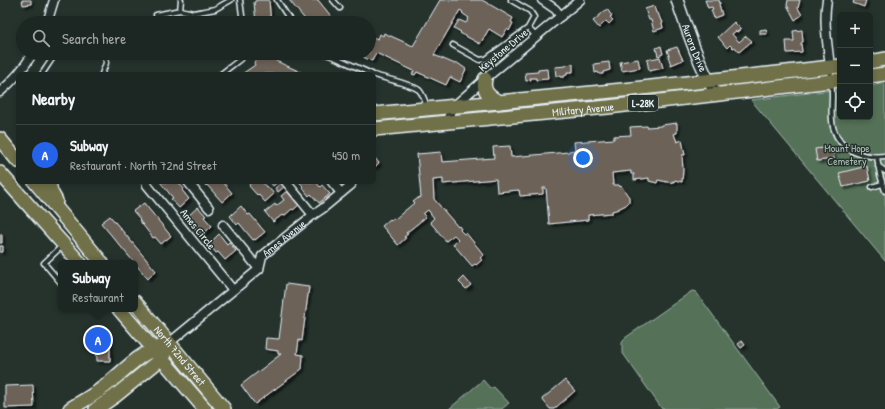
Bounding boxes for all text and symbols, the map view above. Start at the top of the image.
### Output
map controls [837,12,873,120]
button: + [837,12,873,48]
search box [16,16,376,60]
street label: Aurora Drive [679,22,711,75]
street label: Keystone Drive [476,25,531,75]
icon: search [30,27,52,49]
text: Search here [62,28,126,49]
button: − [837,48,873,84]
button: locate [837,84,873,120]
text: Nearby [32,87,75,110]
road number: L-28K [628,95,658,111]
street label: Military Avenue [552,99,615,119]
text: Subway [70,135,108,156]
park label: Mount Hope Cemetery [824,141,870,168]
text: A [42,146,48,164]
text: 450 m [332,146,360,164]
your location [573,148,593,168]
text: Restaurant · North 72nd Street [70,156,217,174]
street label: Ames Circle [177,206,219,253]
street label: Ames Avenue [259,216,309,260]
popup [58,260,138,312]
text: Subway [72,267,111,288]
text: Restaurant [72,288,124,306]
street label: North 72nd Street [151,323,209,389]
pin: A [85,325,111,355]

